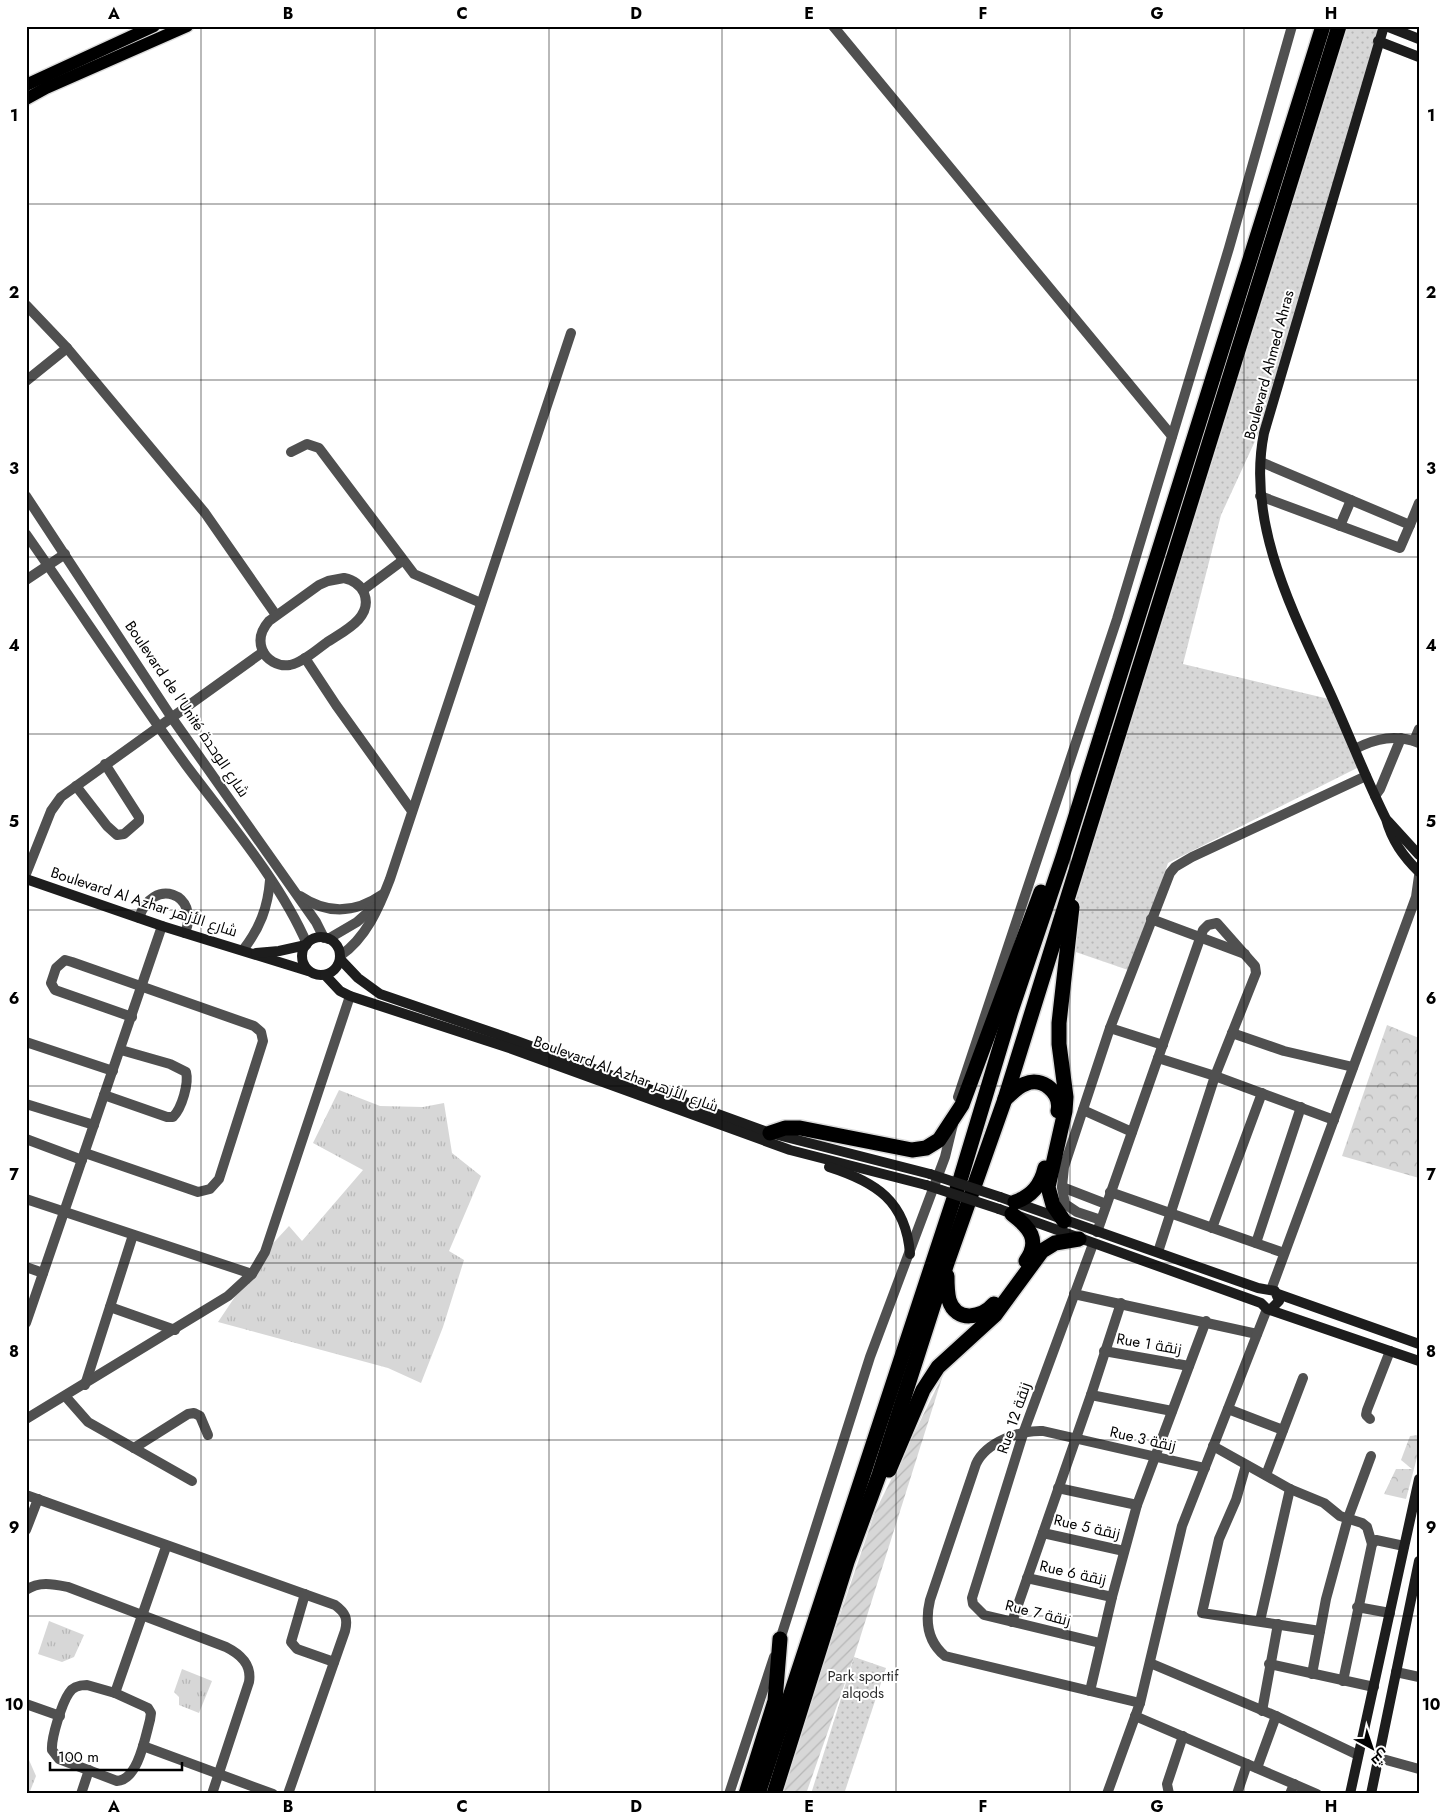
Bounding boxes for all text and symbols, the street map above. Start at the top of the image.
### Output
text: A [107,2,120,25]
text: B [283,2,293,25]
text: C [456,2,468,25]
text: D [630,2,642,25]
text: E [804,2,814,25]
text: F [979,2,987,25]
text: G [1150,2,1164,25]
text: H [1325,2,1337,25]
text: 1 [10,104,18,127]
text: 1 [1427,104,1435,127]
text: 2 [9,281,19,304]
text: 2 [1426,281,1436,304]
street label: Boulevard Ahmed Ahras [1238,288,1300,442]
text: 3 [9,457,19,480]
text: 3 [1426,457,1436,480]
street label: Boulevard de l'Unité شارع الوحدة [120,616,254,802]
text: 4 [8,634,20,657]
text: 4 [1425,634,1437,657]
text: 5 [9,810,19,833]
text: 5 [1426,810,1436,833]
street label: Boulevard Al Azhar شارع الأزهر [48,861,240,943]
text: 6 [9,987,19,1010]
text: 6 [1426,987,1436,1010]
street label: Boulevard Al Azhar شارع الأزهر [531,1030,721,1118]
text: 7 [9,1163,19,1186]
text: 7 [1426,1163,1436,1186]
street label: Rue 1 زنقة [1115,1327,1183,1361]
text: 8 [9,1340,19,1363]
text: 8 [1426,1340,1436,1363]
street label: Rue 12 زنقة [991,1379,1037,1457]
street label: Rue 3 زنقة [1108,1421,1178,1457]
street label: Rue 5 زنقة [1052,1509,1122,1545]
text: 9 [9,1516,19,1539]
text: 9 [1426,1516,1436,1539]
street label: Rue 6 زنقة [1037,1555,1109,1591]
street label: Rue 7 زنقة [1003,1594,1073,1632]
park label: Park sportif alqods [828,1665,899,1704]
text: 10 [5,1693,23,1716]
text: 10 [1422,1693,1440,1716]
north arrow [1348,1722,1398,1772]
scale bar [50,1740,182,1772]
text: ش [1367,1745,1394,1771]
text: 100 m [58,1746,99,1768]
text: A [107,1795,120,1818]
text: B [283,1795,293,1818]
text: C [456,1795,468,1818]
text: D [630,1795,642,1818]
text: E [804,1795,814,1818]
text: F [979,1795,987,1818]
text: G [1150,1795,1164,1818]
text: H [1325,1795,1337,1818]

